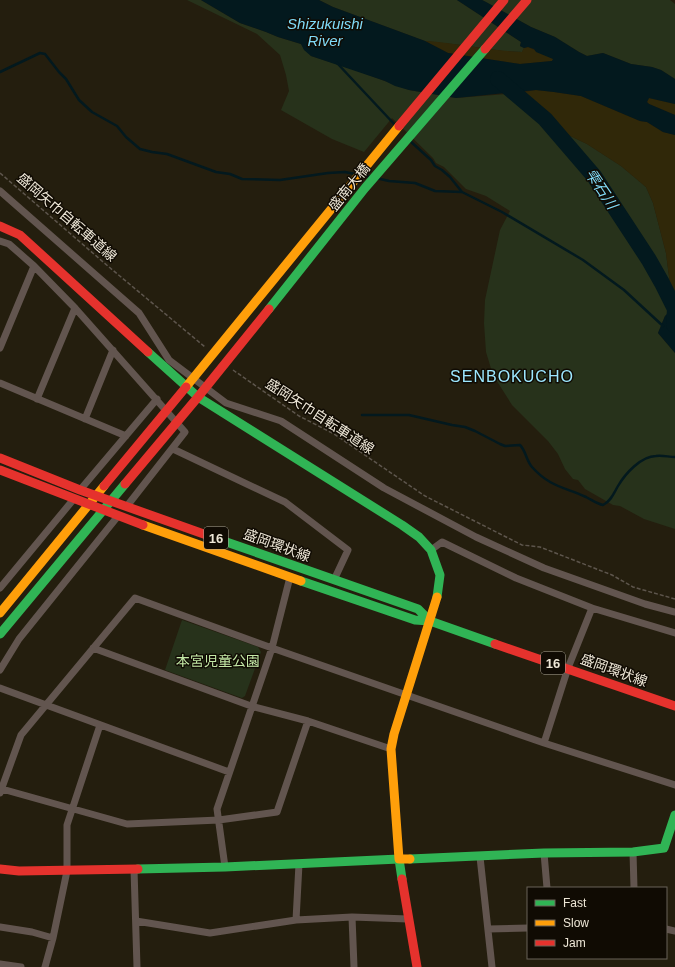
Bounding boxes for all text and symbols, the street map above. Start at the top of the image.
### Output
water label: Shizukuishi River [287,15,364,49]
street label: 盛南大橋 [325,160,373,214]
water label: 雫石川 [582,165,622,214]
street label: 盛岡矢巾自転車道線 [14,170,120,264]
district label: SENBOKUCHO [450,368,574,385]
street label: 盛岡矢巾自転車道線 [263,375,377,457]
street label: 盛岡環状線 [241,526,313,564]
road number: 16 [204,527,228,549]
street label: 盛岡環状線 [578,651,650,689]
road number: 16 [541,652,565,674]
park label: 本宮児童公園 [176,653,260,669]
legend [527,887,667,959]
text: Fast [563,896,587,910]
text: Slow [563,916,589,930]
text: Jam [563,936,586,950]

